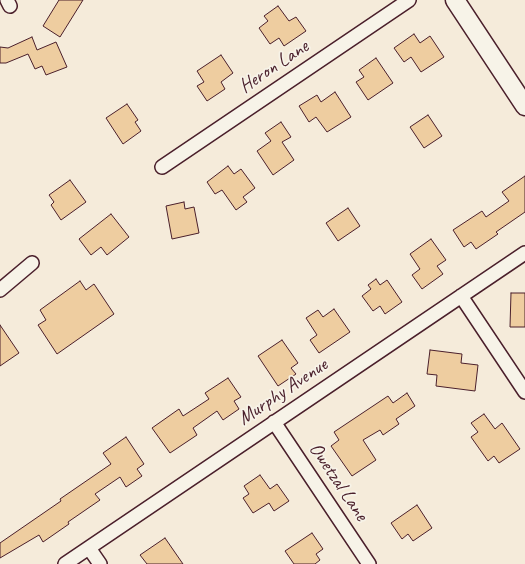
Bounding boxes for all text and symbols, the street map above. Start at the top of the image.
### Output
street label: Heron Lane [235,35,313,99]
street label: Murphy Avenue [234,353,332,431]
street label: Owetzal Lane [303,438,373,526]

